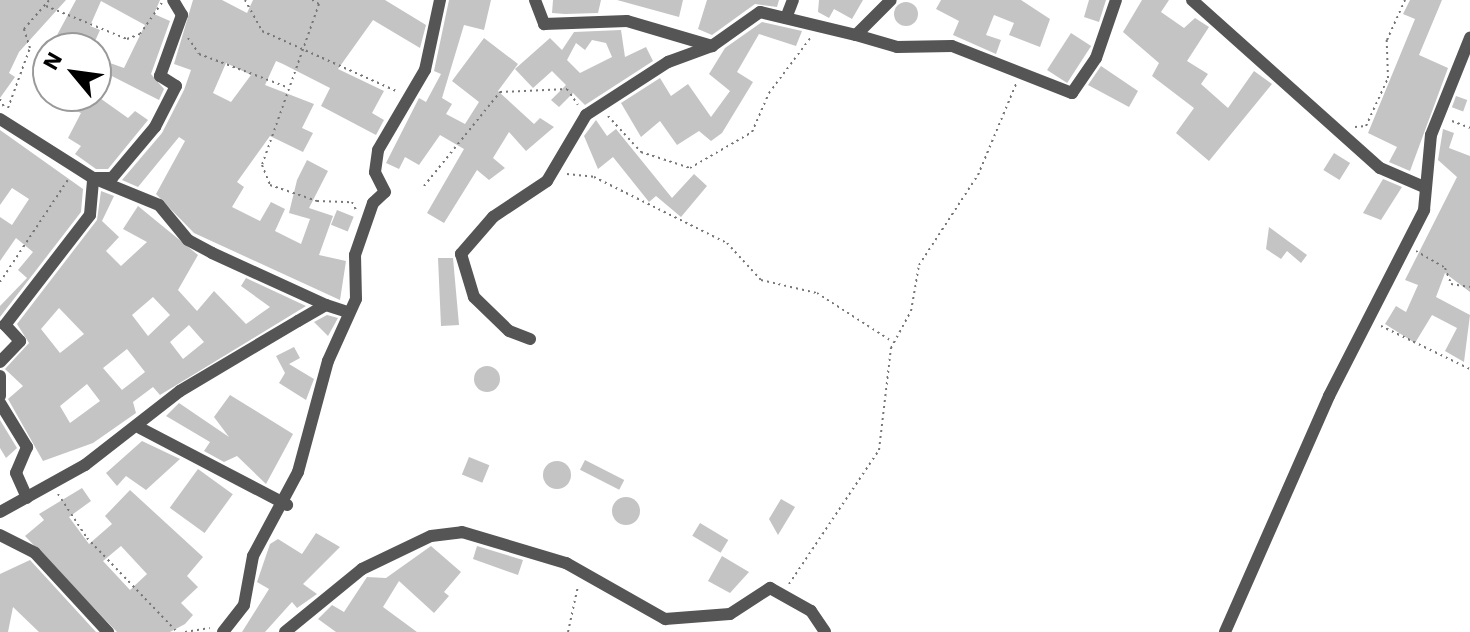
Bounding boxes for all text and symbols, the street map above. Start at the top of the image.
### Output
north arrow [32,32,112,112]
text: N [37,48,67,74]

